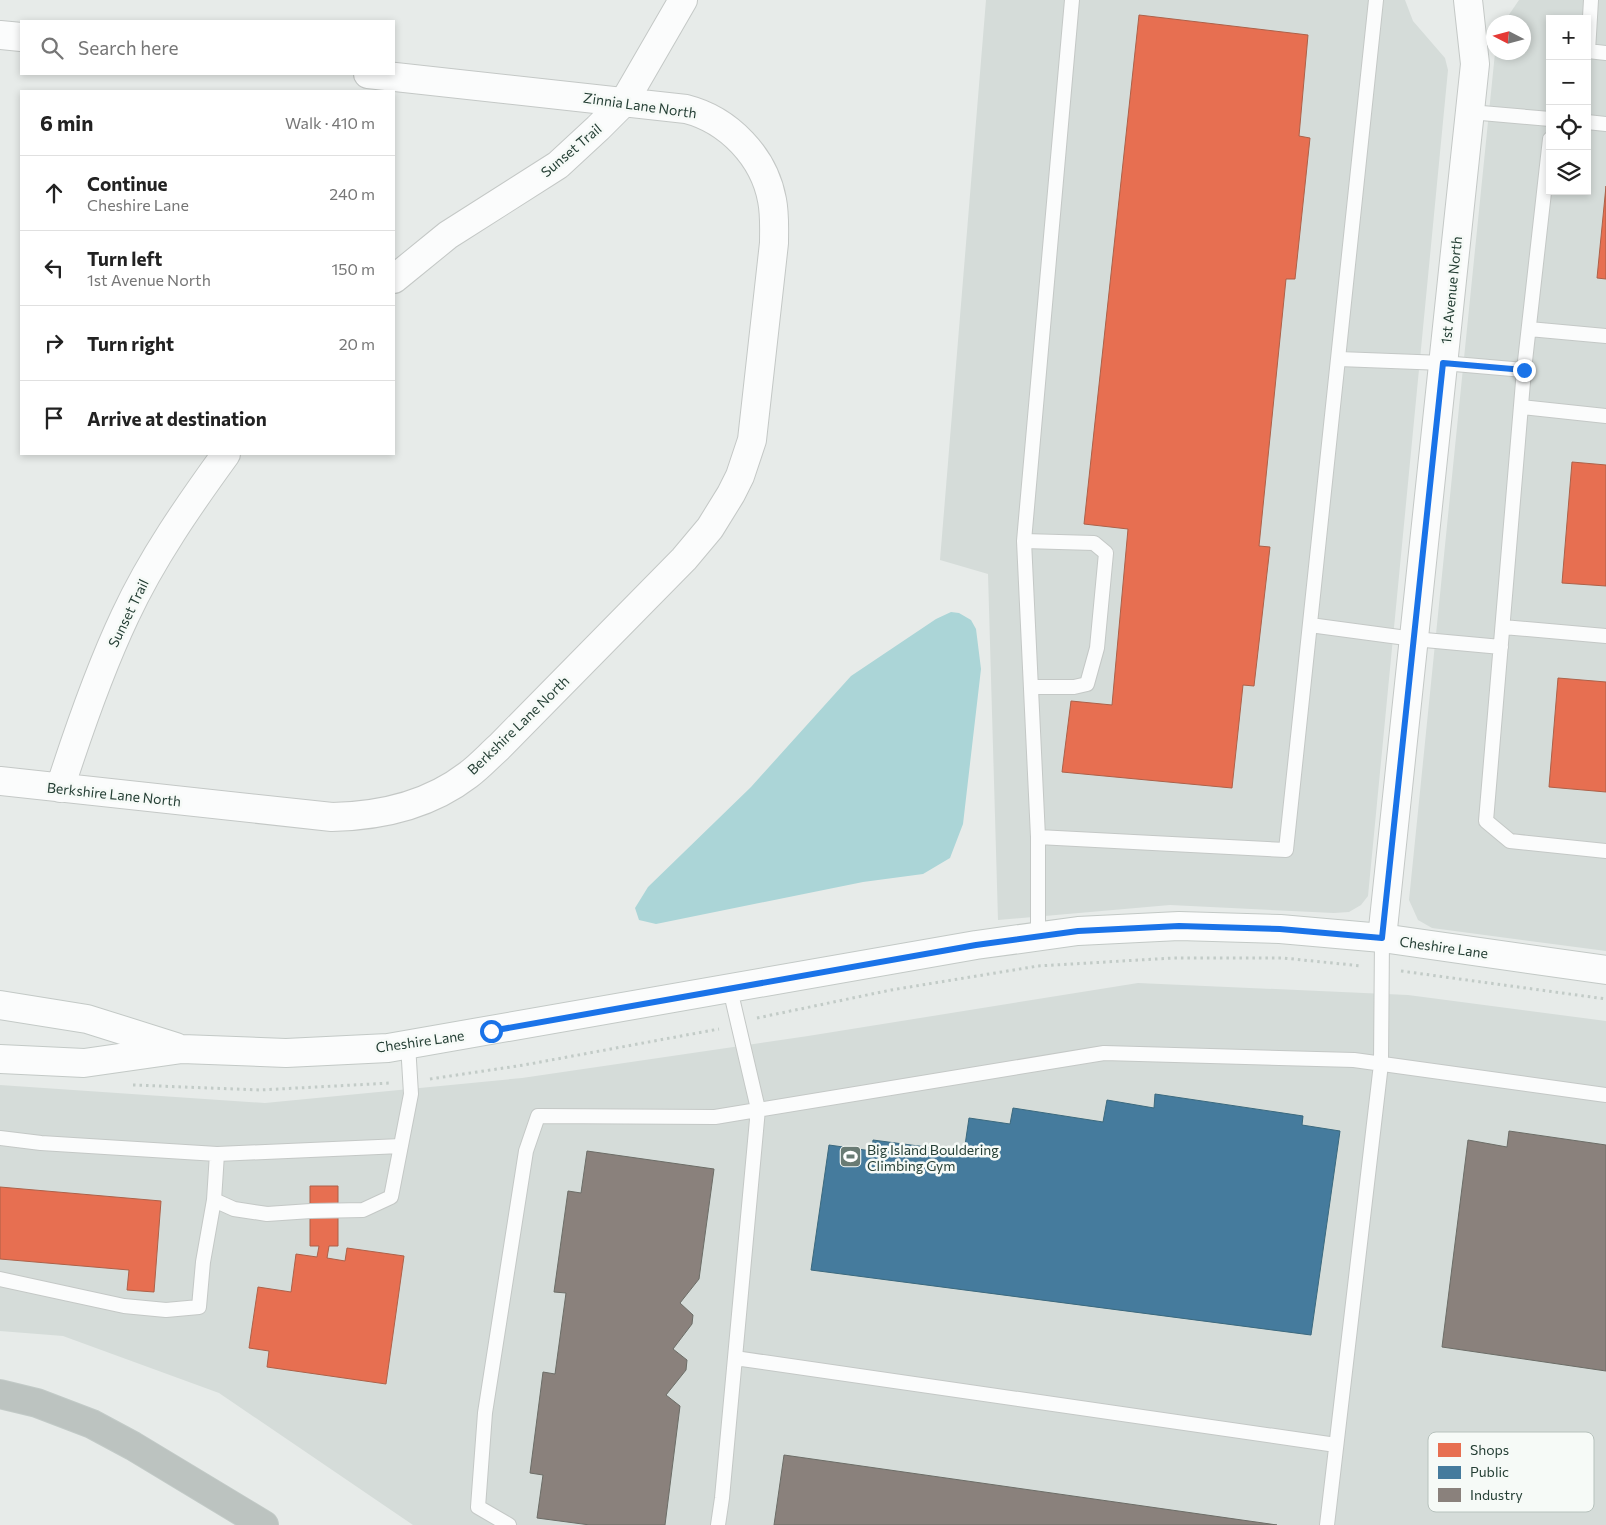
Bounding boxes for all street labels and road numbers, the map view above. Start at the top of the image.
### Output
street label: Zinnia Lane North [582,89,698,121]
street label: Sunset Trail [537,120,605,180]
street label: 1st Avenue North [1437,235,1465,345]
street label: Sunset Trail [104,576,152,650]
street label: Berkshire Lane North [464,672,572,778]
street label: Berkshire Lane North [46,779,182,809]
street label: Cheshire Lane [1399,932,1489,962]
street label: Cheshire Lane [375,1026,465,1056]

